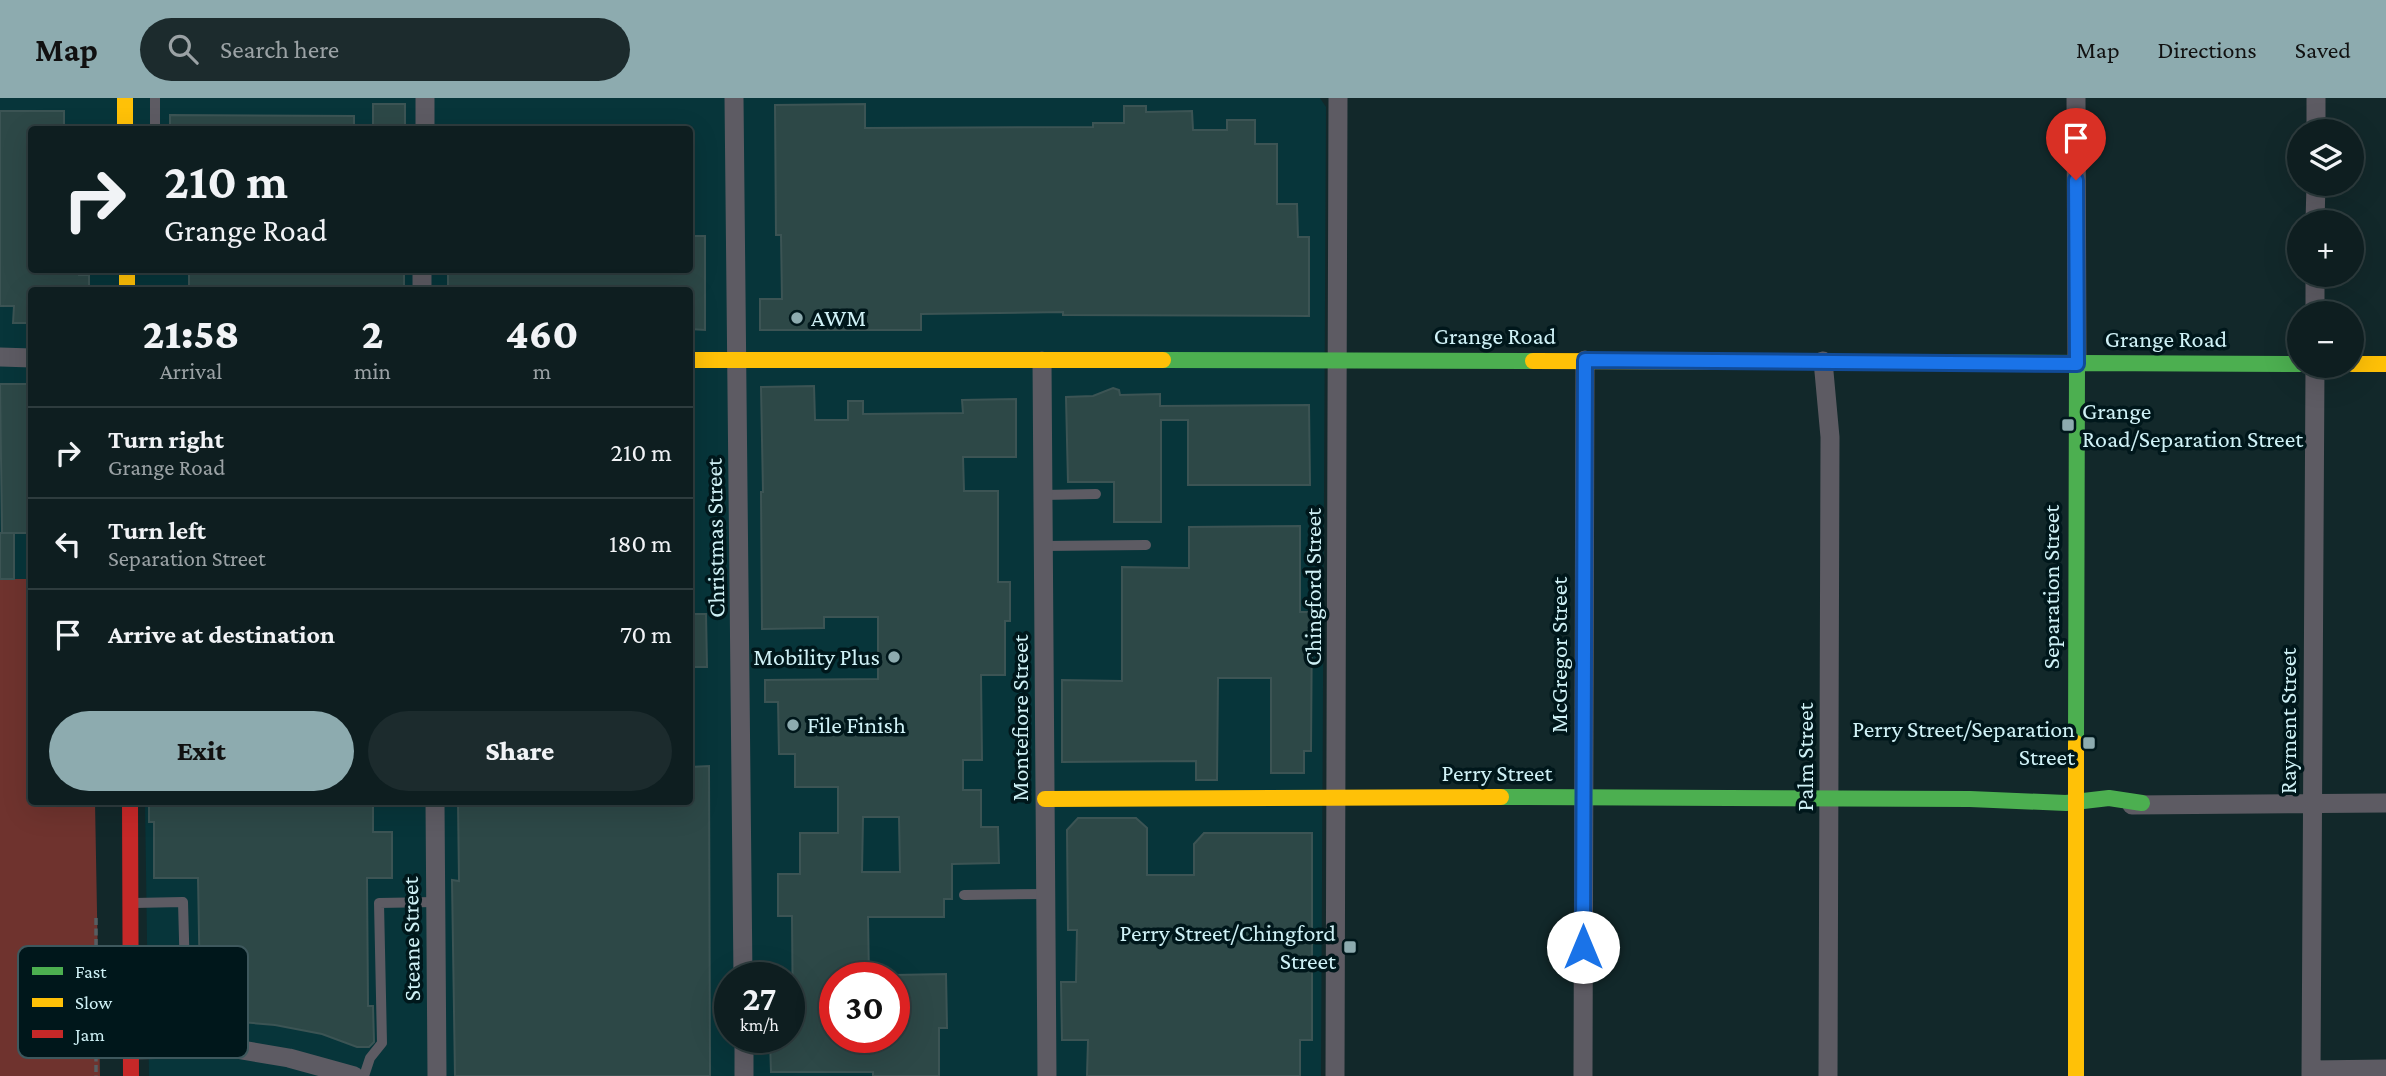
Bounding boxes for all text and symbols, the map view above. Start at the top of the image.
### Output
search box [140,18,630,81]
icon: search [164,30,202,68]
text: Map [35,31,98,68]
text: Search here [220,35,339,64]
text: Map [2076,36,2120,63]
text: Directions [2158,36,2257,63]
text: Saved [2295,36,2351,63]
pin [2046,108,2106,180]
icon: arrive [2057,119,2095,157]
map controls [2287,119,2364,378]
button: layers [2287,119,2364,196]
icon: right [49,154,140,245]
text: 210 m [164,154,288,209]
button: + [2287,210,2364,287]
text: Grange Road [164,212,327,248]
button: − [2287,301,2364,378]
place label: AWM [811,304,866,331]
text: 21:58 [143,310,240,357]
text: 2 [362,310,384,357]
text: 460 [506,310,578,357]
marker: AWM [789,310,805,326]
street label: Grange Road [1434,322,1557,349]
street label: Grange Road [2105,325,2228,352]
text: Arrival [160,358,222,384]
text: min [354,358,391,384]
text: m [533,358,551,384]
place label: Grange Road/Separation Street [2082,397,2304,452]
marker: Grange Road/Separation Street [2060,417,2076,433]
text: Turn right [108,425,224,454]
icon: right [49,434,87,472]
text: 210 m [611,438,672,467]
text: Grange Road [108,454,225,480]
street label: Christmas Street [700,457,729,618]
street label: Separation Street [2037,504,2064,669]
street label: Chingford Street [1299,507,1326,666]
text: Turn left [108,516,206,545]
icon: left [49,525,87,563]
text: 180 m [609,529,672,558]
text: Separation Street [108,545,266,571]
street label: McGregor Street [1545,576,1572,733]
icon: arrive [49,616,87,654]
text: Arrive at destination [108,620,335,649]
text: 70 m [620,620,672,649]
street label: Montefiore Street [1006,633,1033,802]
place label: Mobility Plus [753,643,880,670]
street label: Rayment Street [2274,647,2301,794]
marker: Mobility Plus [886,649,902,665]
street label: Palm Street [1791,701,1818,812]
button: Exit [49,711,354,791]
button: Share [368,711,672,791]
place label: File Finish [807,711,906,738]
place label: Perry Street/Separation Street [1852,715,2076,770]
marker: File Finish [785,717,801,733]
marker: Perry Street/Separation Street [2081,735,2097,751]
street label: Perry Street [1441,759,1554,786]
street label: Steane Street [396,875,425,1002]
position arrow [1546,910,1620,984]
place label: Perry Street/Chingford Street [1120,919,1337,974]
marker: Perry Street/Chingford Street [1342,939,1358,955]
legend [18,946,248,1058]
text: Fast [75,961,107,982]
speed limit sign: 30 [819,962,910,1053]
text: 27 [743,979,776,1018]
text: Slow [75,992,112,1013]
text: km/h [740,1015,779,1035]
text: Jam [73,1024,105,1045]

